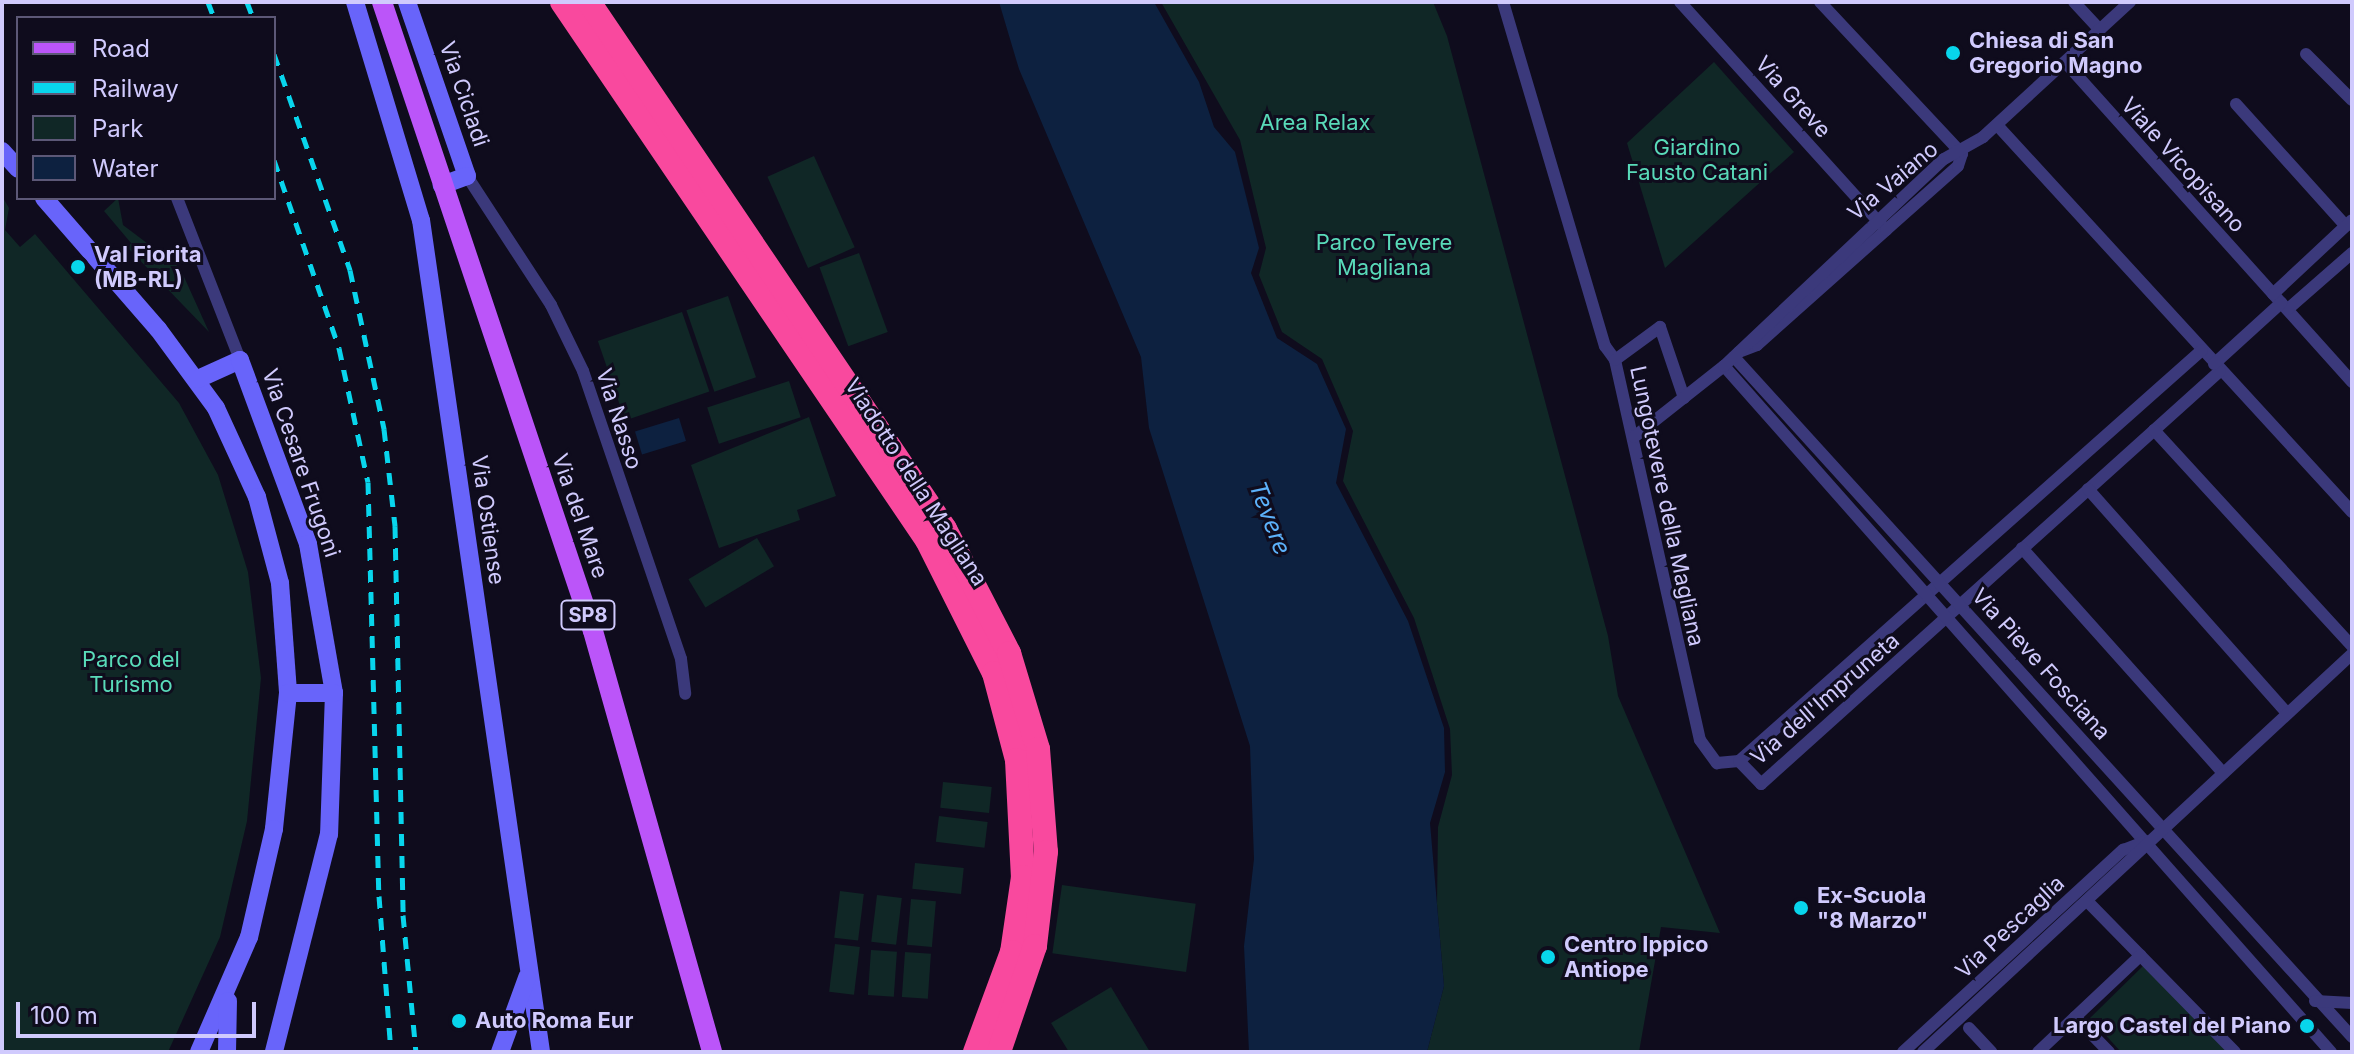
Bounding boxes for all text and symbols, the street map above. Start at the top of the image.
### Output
legend [16,16,276,200]
place label: Chiesa di San Gregorio Magno [1969,27,2143,78]
text: Road [92,34,150,63]
street label: Via Cicladi [434,38,494,150]
marker: Chiesa di San Gregorio Magno [1944,44,1962,62]
street label: Via Greve [1750,51,1836,143]
text: Railway [92,74,179,103]
street label: Viale Vicopisano [2116,92,2250,238]
park label: Area Relax [1259,110,1371,136]
text: Park [92,114,143,143]
park label: Giardino Fausto Catani [1626,134,1768,186]
street label: Via Vaiano [1843,136,1943,226]
text: Water [92,154,159,183]
park label: Parco Tevere Magliana [1316,229,1452,280]
place label: Val Fiorita (MB-RL) [94,241,201,292]
marker: Val Fiorita (MB-RL) [69,258,87,276]
street label: Lungotevere della Magliana [1624,363,1710,649]
street label: Via Cesare Frugoni [256,365,346,561]
street label: Via Nasso [590,365,648,473]
street label: Viadotto della Magliana [839,373,993,591]
street label: Via del Mare [546,450,614,582]
street label: Via Ostiense [466,454,510,586]
water label: Tevere [1243,477,1297,559]
street label: Via Pieve Fosciana [1966,583,2116,745]
road number: SP8 [560,599,616,631]
street label: Via dell'Impruneta [1745,627,1905,771]
park label: Parco del Turismo [82,646,180,698]
street label: Via Pescaglia [1950,870,2070,984]
place label: Ex-Scuola "8 Marzo" [1817,882,1928,934]
marker: Ex-Scuola "8 Marzo" [1792,899,1810,917]
place label: Centro Ippico Antiope [1564,931,1709,982]
marker: Centro Ippico Antiope [1539,948,1557,966]
scale bar [20,986,260,1036]
text: 100 m [30,1001,98,1030]
place label: Auto Roma Eur [475,1008,633,1034]
marker: Auto Roma Eur [450,1012,468,1030]
place label: Largo Castel del Piano [2053,1013,2291,1039]
marker: Largo Castel del Piano [2298,1017,2316,1035]

